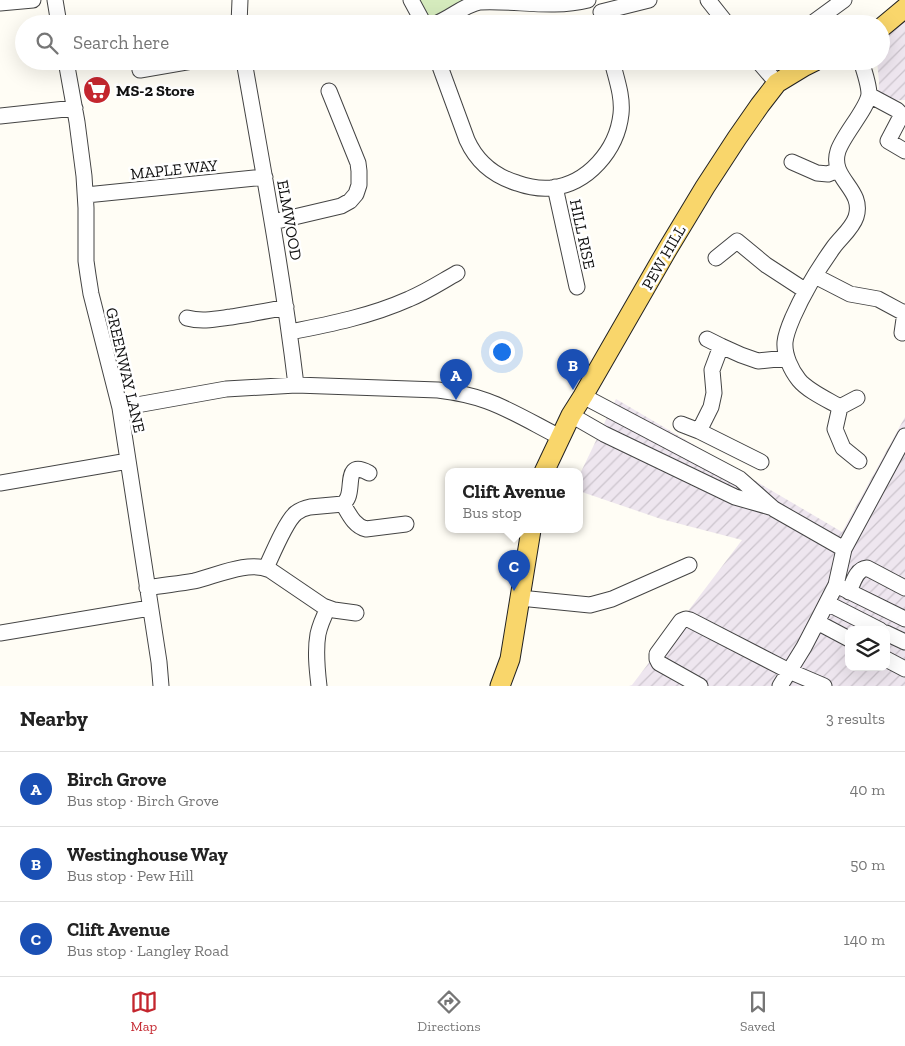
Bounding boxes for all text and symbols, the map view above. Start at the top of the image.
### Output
search box [15,15,890,70]
icon: search [33,29,61,57]
text: Search here [73,31,169,54]
supermarket icon: MS-2 Store [82,75,112,105]
place label: MS-2 Store [116,81,195,100]
street label: MAPLE WAY [129,155,219,184]
street label: ELMWOOD [273,178,306,262]
street label: HILL RISE [566,197,599,271]
street label: PEW HILL [637,221,690,293]
street label: GREENWAY LANE [102,306,149,435]
your location [489,339,515,365]
pin: B [557,349,589,390]
pin: A [440,359,472,400]
popup [445,468,583,533]
text: Clift Avenue [463,480,565,503]
text: Bus stop [463,503,522,522]
pin: C [498,550,530,591]
map controls [845,626,890,671]
button: layers [845,626,890,671]
text: Nearby [20,706,88,731]
text: 3 results [826,709,885,728]
text: Birch Grove [67,768,166,791]
text: A [31,780,42,799]
text: 40 m [850,780,885,799]
text: Bus stop · Birch Grove [67,791,219,810]
text: Westinghouse Way [67,843,228,866]
text: B [31,855,41,874]
text: 50 m [850,855,885,874]
text: Bus stop · Pew Hill [67,866,194,885]
text: Clift Avenue [67,918,170,941]
text: C [31,930,41,949]
text: 140 m [844,930,885,949]
text: Bus stop · Langley Road [67,941,229,960]
tab: Map [130,988,158,1035]
tab: Directions [417,988,481,1035]
tab: Saved [740,988,775,1035]

